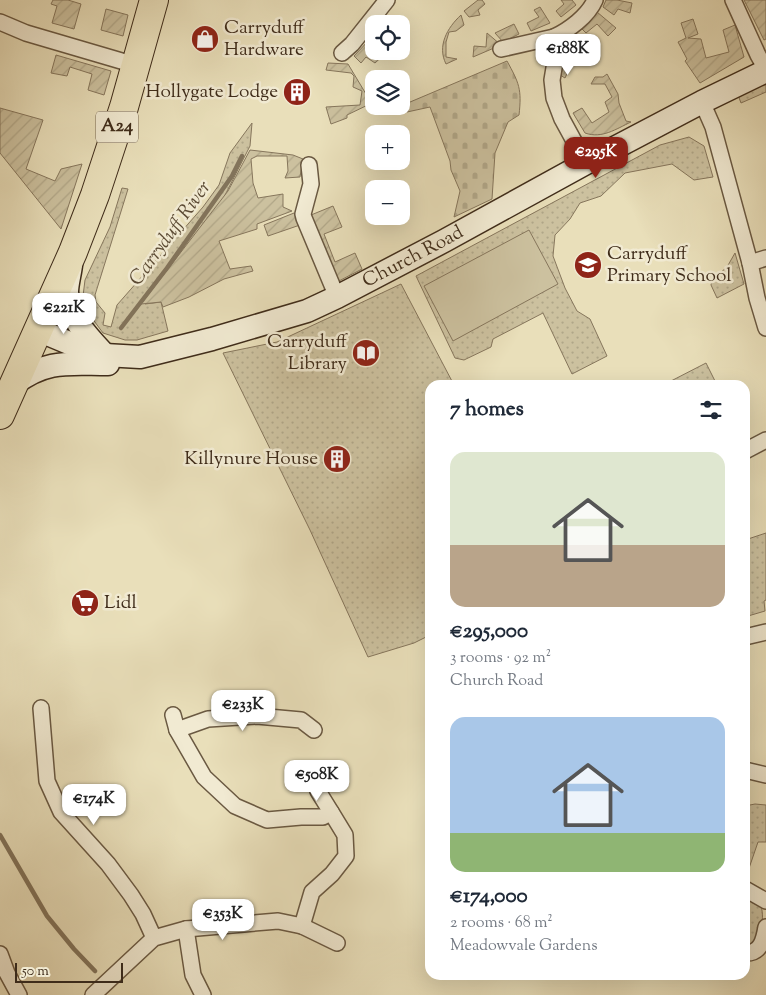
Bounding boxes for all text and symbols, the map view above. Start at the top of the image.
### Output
place label: Carryduff Hardware [224,15,305,64]
map controls [365,15,410,225]
button: locate [365,15,410,60]
shop icon: Carryduff Hardware [190,24,220,54]
pin: €188K [533,34,603,76]
text: €188K [547,38,589,61]
button: layers [365,70,410,115]
building icon: Hollygate Lodge [282,77,312,107]
place label: Hollygate Lodge [145,79,278,106]
road number: A24 [96,111,138,142]
button: + [365,125,410,170]
pin: €295K [561,136,631,179]
text: €295K [575,141,617,164]
water label: Carryduff River [123,176,219,292]
button: − [365,180,410,225]
street label: Church Road [358,219,469,295]
place label: Carryduff Primary School [607,241,732,290]
school or university icon: Carryduff Primary School [573,250,603,280]
pin: €221K [29,292,99,335]
text: €221K [43,297,85,320]
place label: Carryduff Library [267,329,348,378]
library icon: Carryduff Library [351,338,381,368]
text: 7 homes [450,395,524,425]
icon: filters [697,396,725,424]
building icon: Killynure House [322,444,352,474]
place label: Killynure House [184,446,318,473]
icon: home [543,485,633,575]
supermarket icon: Lidl [70,588,100,618]
place label: Lidl [104,590,137,617]
text: €295,000 [450,617,528,647]
text: 3 rooms · 92 m² [450,647,551,670]
text: Church Road [450,670,543,693]
pin: €233K [208,690,278,732]
text: €233K [222,694,264,717]
icon: home [543,750,633,840]
pin: €508K [282,760,352,802]
text: €508K [295,764,339,787]
pin: €174K [59,784,129,826]
text: €174K [73,788,115,811]
text: €174,000 [450,882,528,912]
pin: €353K [188,898,258,941]
text: €353K [203,903,243,926]
text: 2 rooms · 68 m² [450,912,553,935]
text: Meadowvale Gardens [450,935,597,958]
scale bar [15,960,122,983]
text: 50 m [22,962,49,982]

